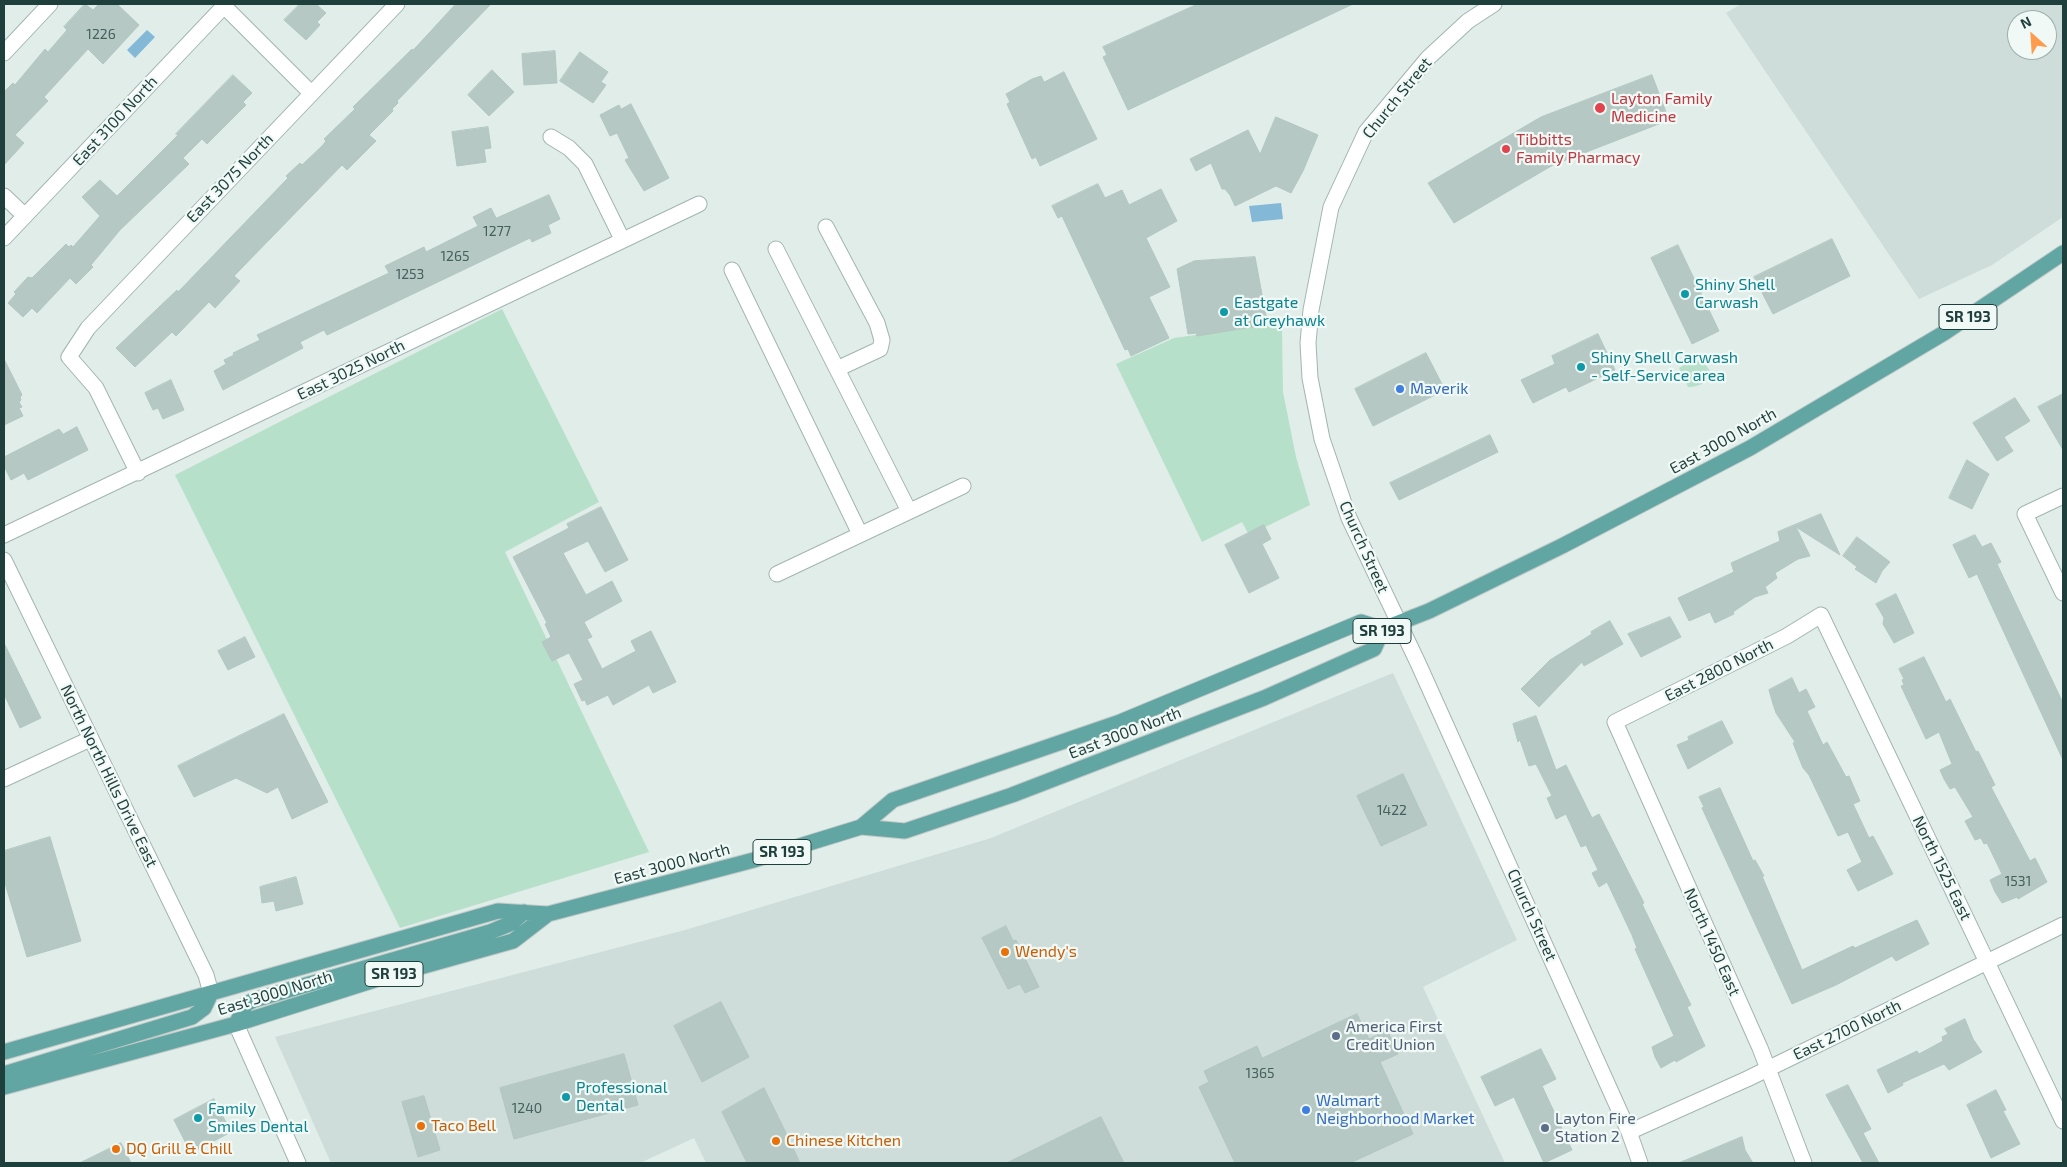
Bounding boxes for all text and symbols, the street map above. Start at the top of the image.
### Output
north arrow [2007,10,2057,60]
text: N [2017,12,2034,32]
house number: 1226 [86,26,116,42]
street label: Church Street [1358,54,1436,142]
street label: East 3100 North [68,72,162,170]
place label: Layton Family Medicine [1611,89,1712,127]
marker: Layton Family Medicine [1593,101,1607,115]
street label: East 3075 North [183,129,277,227]
place label: Tibbitts Family Pharmacy [1516,130,1640,168]
marker: Tibbitts Family Pharmacy [1500,143,1512,155]
house number: 1277 [483,223,511,239]
house number: 1265 [441,248,469,264]
house number: 1253 [396,266,424,282]
place label: Shiny Shell Carwash [1695,275,1775,313]
marker: Shiny Shell Carwash [1679,288,1691,300]
place label: Eastgate at Greyhawk [1234,293,1325,331]
road number: SR 193 [1939,304,1997,330]
marker: Eastgate at Greyhawk [1218,306,1230,318]
street label: East 3025 North [294,336,408,404]
place label: Shiny Shell Carwash - Self-Service area [1591,348,1738,386]
marker: Shiny Shell Carwash - Self-Service area [1575,361,1587,373]
place label: Maverik [1410,379,1468,399]
marker: Maverik [1394,383,1406,395]
street label: East 3000 North [1666,404,1780,478]
street label: Church Street [1335,498,1393,596]
road number: SR 193 [1353,618,1411,644]
street label: East 2800 North [1662,634,1776,706]
street label: North North Hills Drive East [56,682,162,870]
street label: East 3000 North [1066,703,1184,763]
house number: 1422 [1377,802,1407,818]
street label: North 1525 East [1908,813,1976,923]
street label: East 3000 North [612,839,732,889]
road number: SR 193 [753,840,811,864]
street label: Church Street [1503,866,1561,964]
house number: 1531 [2005,873,2031,889]
street label: North 1450 East [1680,885,1744,999]
place label: Wendy's [1015,942,1077,962]
marker: Wendy's [999,946,1011,958]
road number: SR 193 [365,962,423,986]
street label: East 3000 North [215,966,335,1020]
street label: East 2700 North [1790,996,1904,1064]
place label: America First Credit Union [1346,1017,1442,1055]
marker: America First Credit Union [1330,1030,1342,1042]
house number: 1365 [1246,1065,1274,1081]
place label: Professional Dental [576,1078,667,1116]
marker: Professional Dental [560,1091,572,1103]
place label: Walmart Neighborhood Market [1316,1091,1475,1129]
place label: Family Smiles Dental [208,1099,308,1137]
house number: 1240 [512,1100,542,1116]
marker: Walmart Neighborhood Market [1300,1104,1312,1116]
place label: Layton Fire Station 2 [1555,1109,1636,1147]
marker: Family Smiles Dental [192,1112,204,1124]
place label: Taco Bell [431,1116,496,1136]
marker: Taco Bell [415,1120,427,1132]
marker: Layton Fire Station 2 [1539,1122,1551,1134]
place label: Chinese Kitchen [786,1131,901,1151]
marker: Chinese Kitchen [770,1135,782,1147]
place label: DQ Grill & Chill [126,1139,232,1159]
marker: DQ Grill & Chill [110,1143,122,1155]

